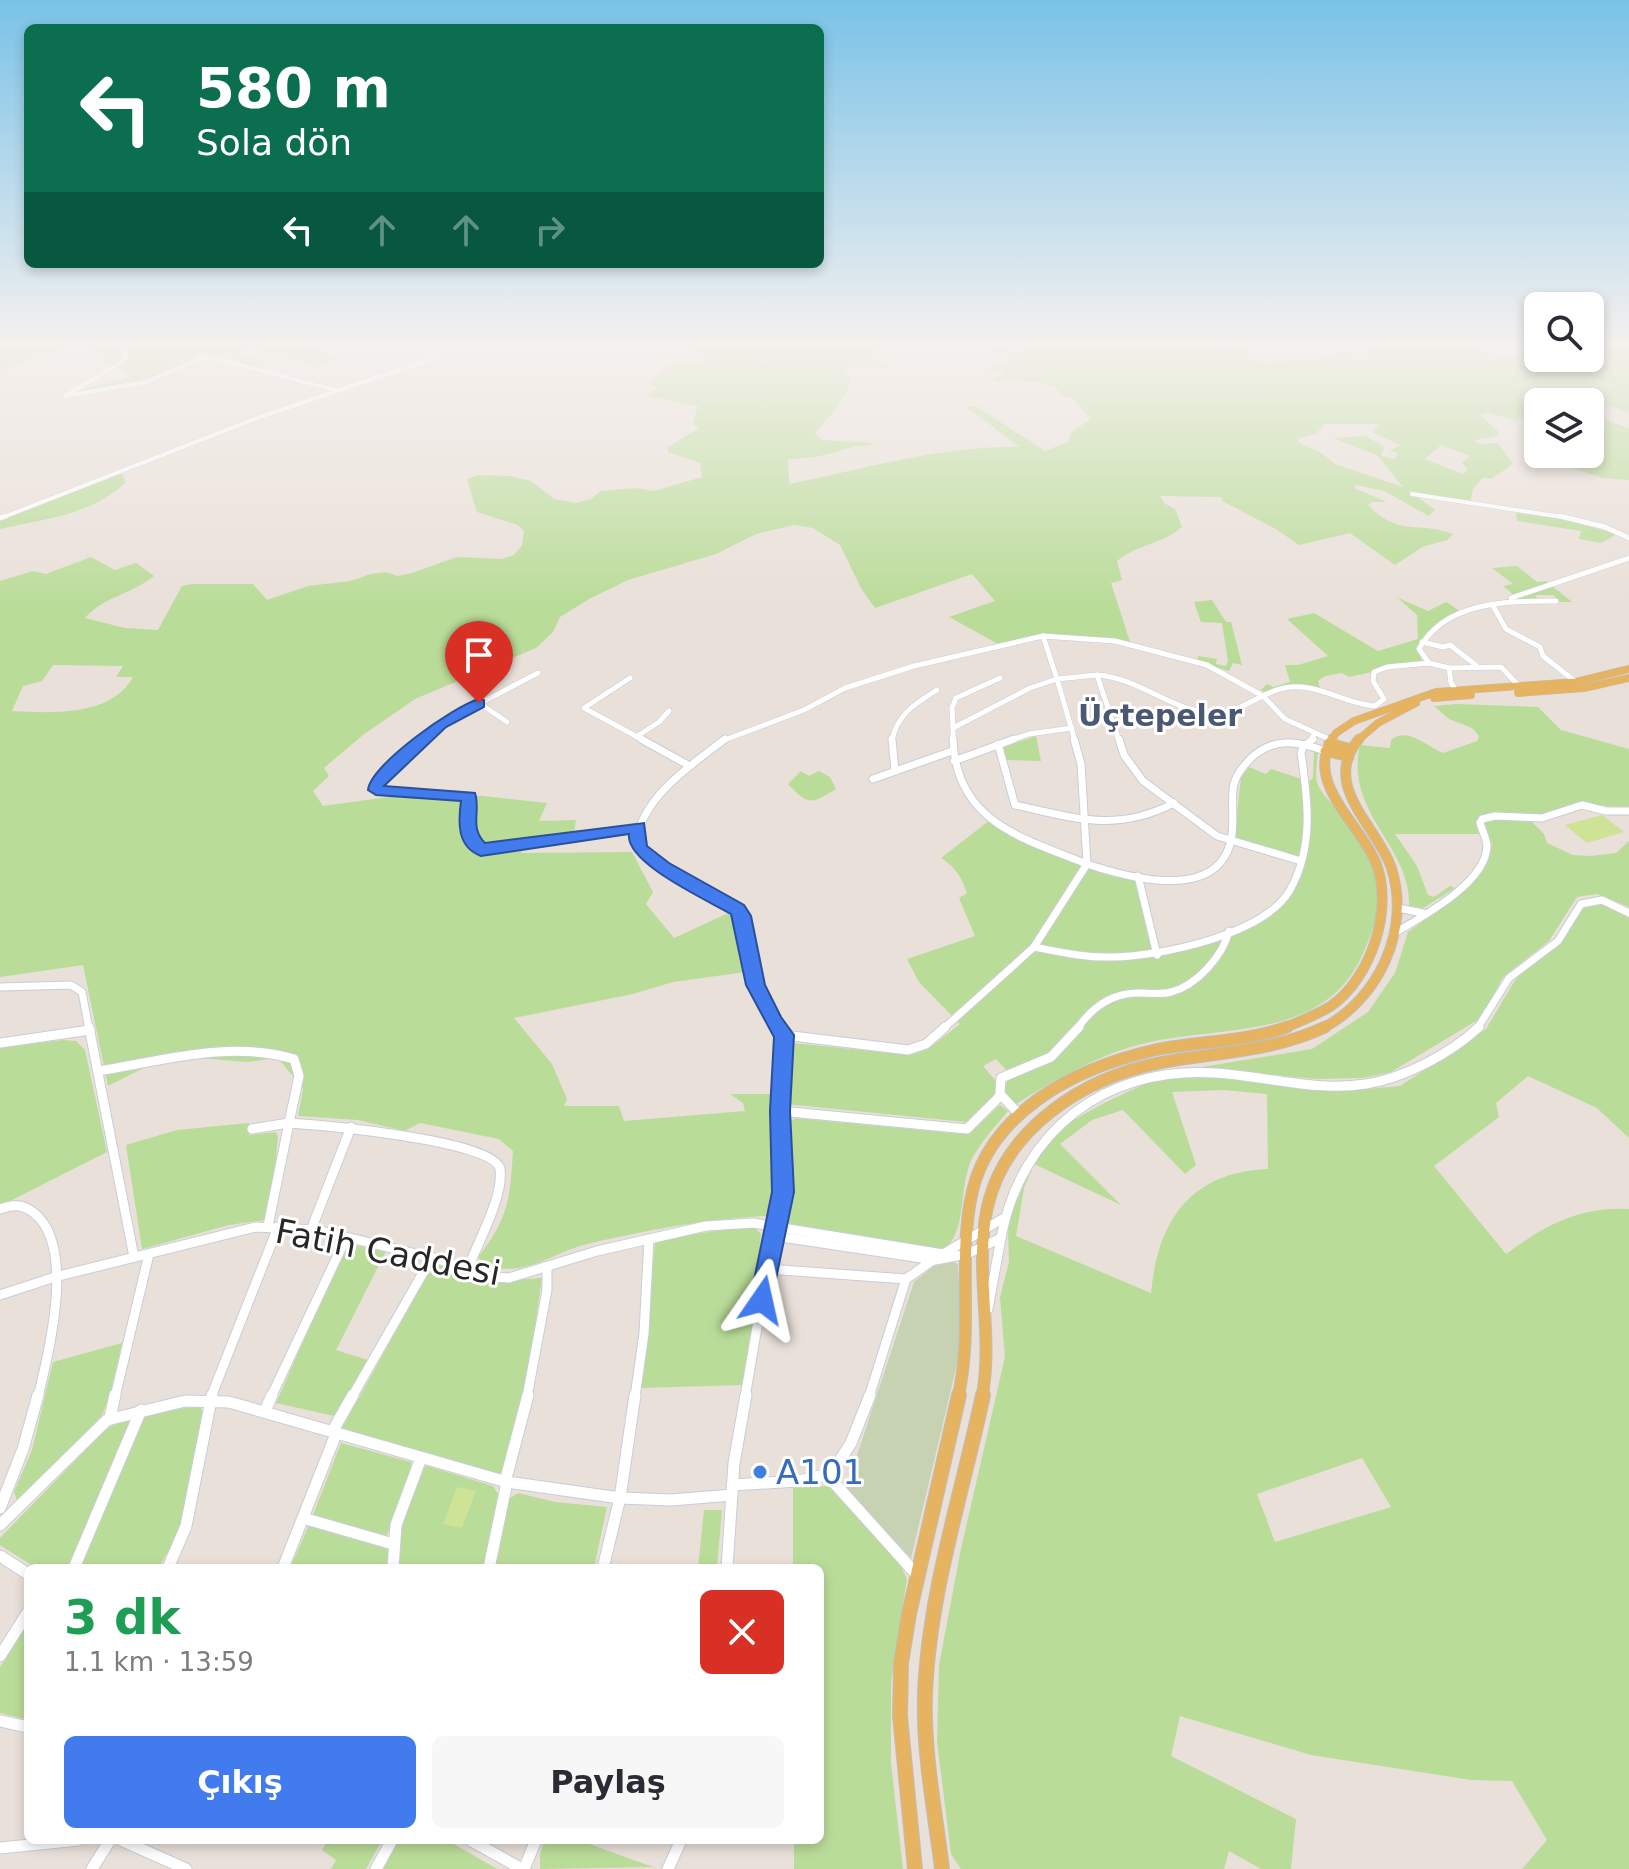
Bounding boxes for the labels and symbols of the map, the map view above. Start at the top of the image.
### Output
pin [445,621,513,703]
district label: Üçtepeler [1078,697,1242,733]
street label: Fatih Caddesi [272,1211,504,1293]
position arrow [720,1258,804,1342]
place label: A101 [776,1452,864,1492]
marker: A101 [751,1463,769,1481]

